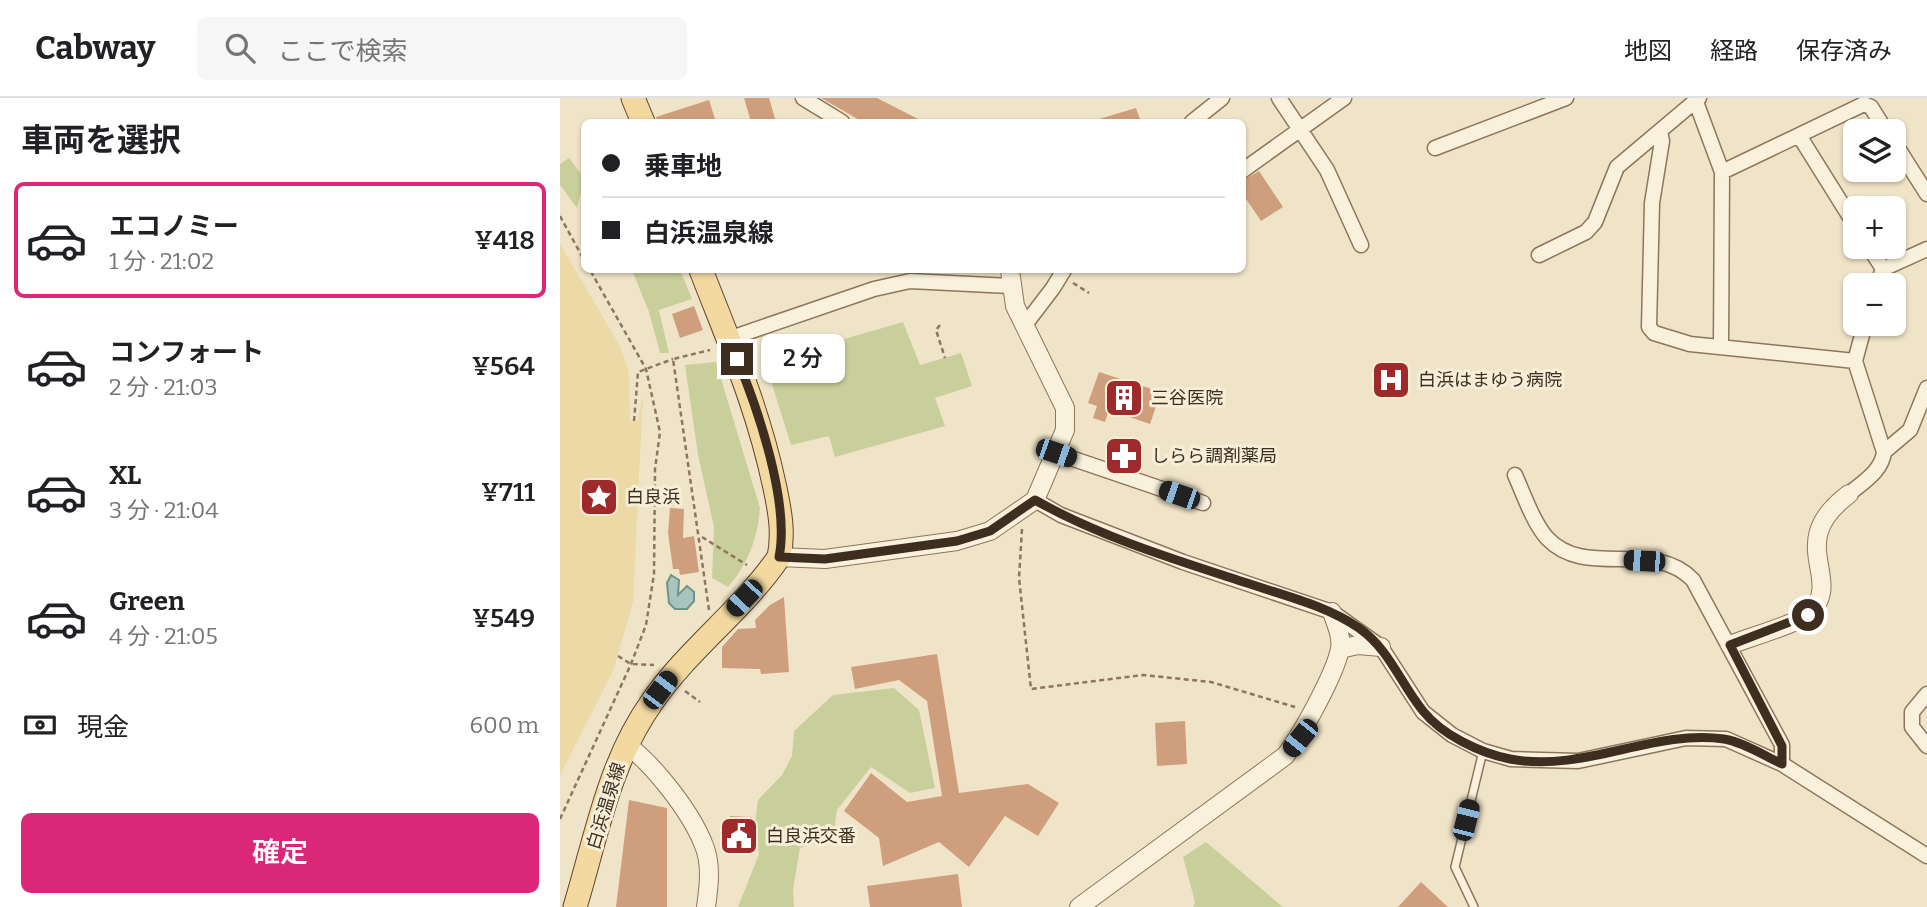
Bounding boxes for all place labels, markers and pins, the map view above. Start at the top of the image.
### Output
hospital icon: 白浜はまゆう病院 [1370,359,1412,401]
place label: 白浜はまゆう病院 [1418,369,1562,391]
building icon: 三谷医院 [1103,377,1145,419]
place label: 三谷医院 [1151,387,1223,409]
pharmacy icon: しらら調剤薬局 [1103,435,1145,477]
place label: しらら調剤薬局 [1151,445,1277,467]
place icon: 白良浜 [578,476,620,518]
place label: 白良浜 [626,486,680,508]
public building icon: 白良浜交番 [718,815,760,857]
place label: 白良浜交番 [766,825,856,847]

